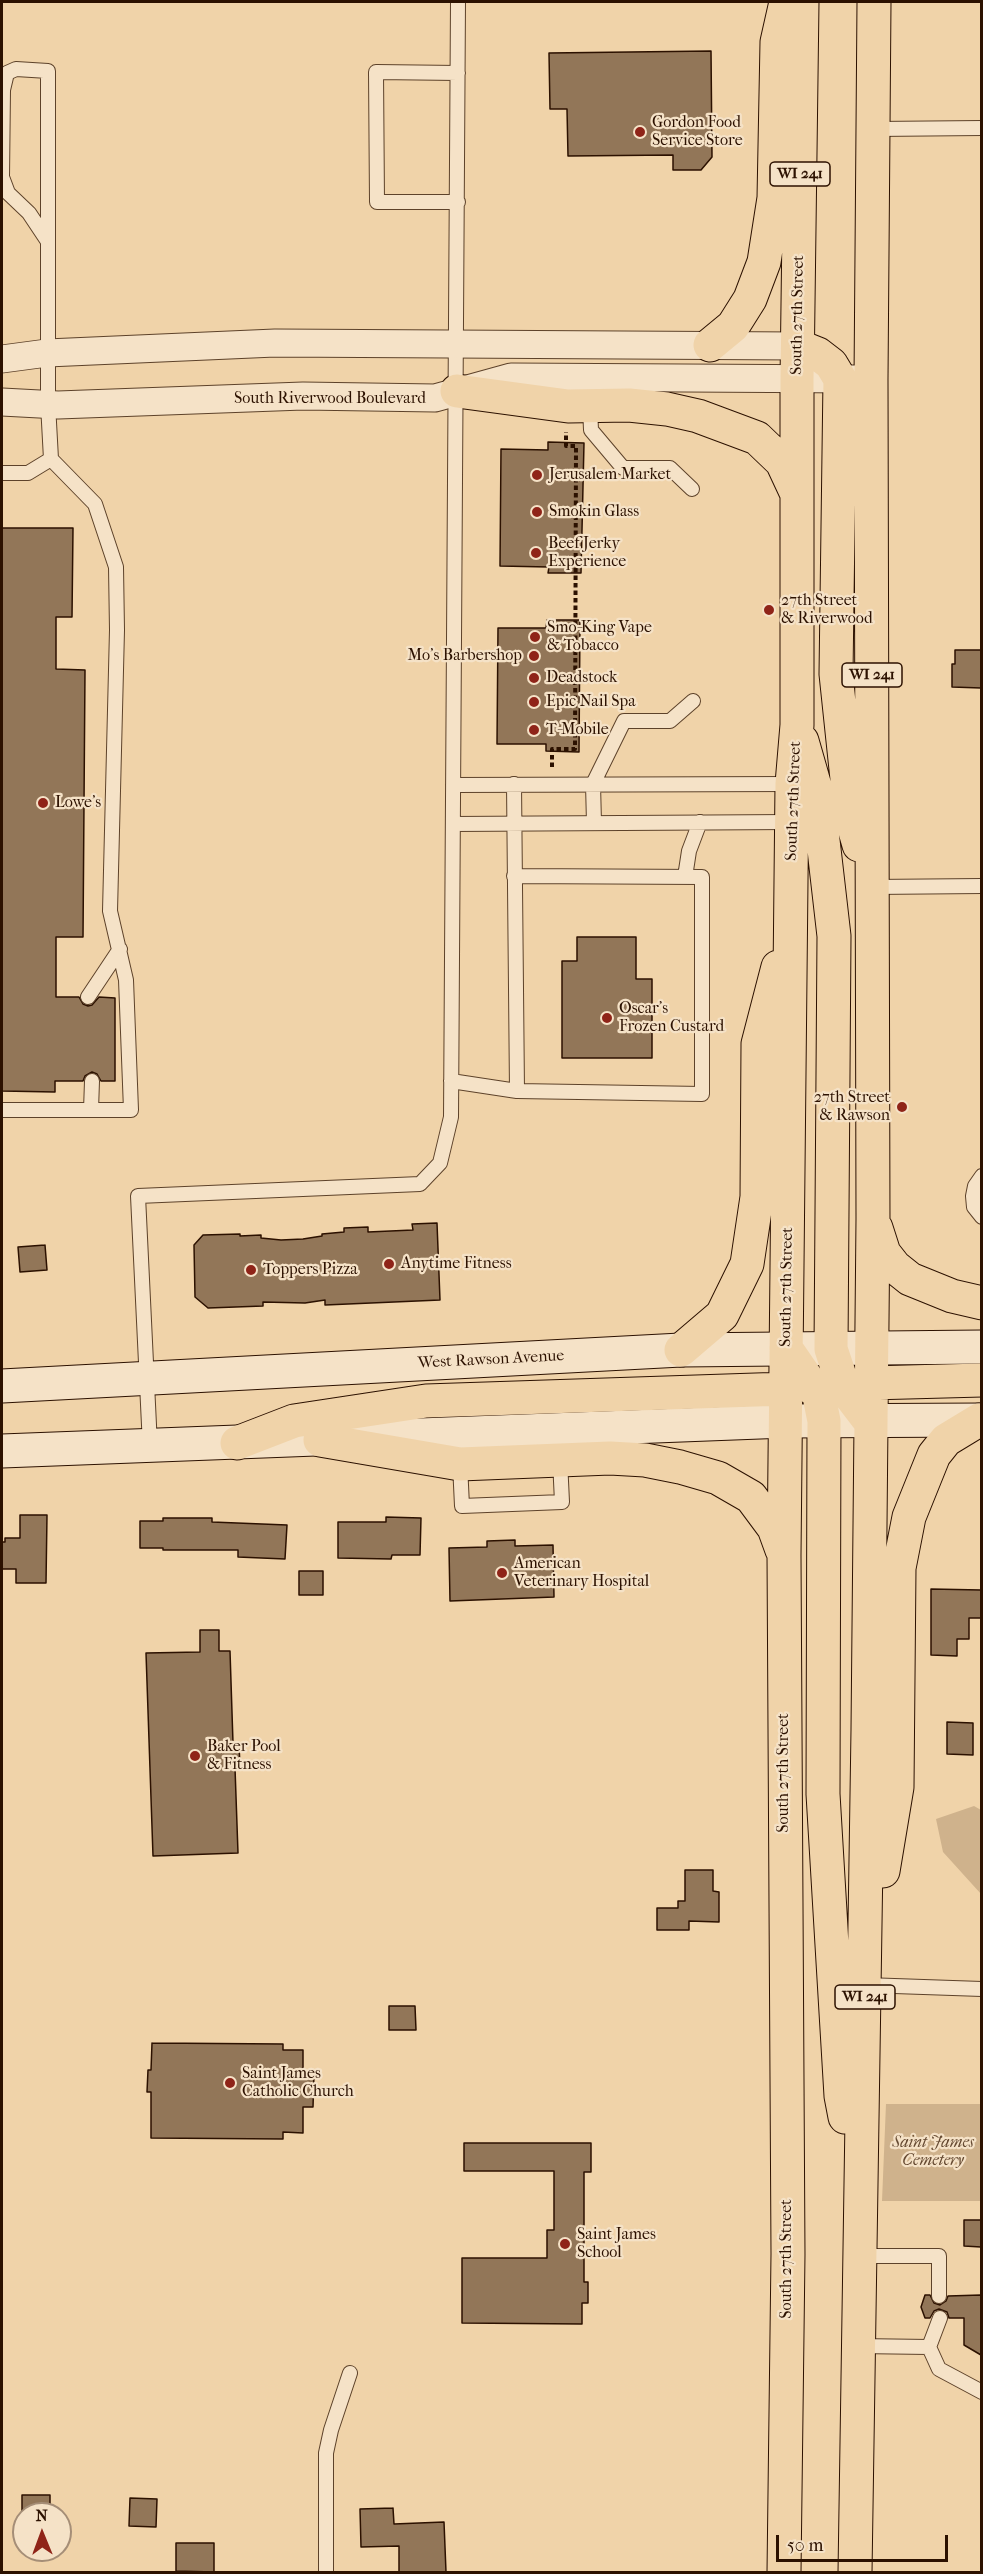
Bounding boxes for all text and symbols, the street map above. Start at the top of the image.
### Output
place label: Gordon Food Service Store [652,113,743,151]
marker: Gordon Food Service Store [633,125,647,139]
road number: WI 241 [770,162,830,186]
street label: South 27th Street [787,255,809,375]
street label: South Riverwood Boulevard [234,389,426,409]
place label: Jerusalem Market [549,465,671,485]
marker: Jerusalem Market [530,468,544,482]
place label: Smokin Glass [549,502,639,522]
marker: Smokin Glass [530,505,544,519]
place label: Beef Jerky Experience [548,534,626,572]
marker: Beef Jerky Experience [529,546,543,560]
place label: 27th Street & Riverwood [781,591,873,629]
marker: 27th Street & Riverwood [762,603,776,617]
place label: Smo-King Vape & Tobacco [547,618,652,656]
marker: Smo-King Vape & Tobacco [528,630,542,644]
place label: Mo's Barbershop [408,646,522,666]
marker: Mo's Barbershop [527,649,541,663]
road number: WI 241 [842,663,902,687]
place label: Deadstock [546,668,617,688]
marker: Deadstock [527,671,541,685]
place label: Epic Nail Spa [546,692,636,712]
marker: Epic Nail Spa [527,695,541,709]
place label: T-Mobile [546,720,609,740]
marker: T-Mobile [527,723,541,737]
street label: South 27th Street [782,741,806,861]
place label: Lowe's [55,793,101,813]
marker: Lowe's [36,796,50,810]
place label: Oscar's Frozen Custard [619,999,724,1037]
marker: Oscar's Frozen Custard [600,1011,614,1025]
place label: 27th Street & Rawson [814,1088,890,1126]
marker: 27th Street & Rawson [895,1100,909,1114]
street label: South 27th Street [776,1227,798,1347]
place label: Anytime Fitness [401,1254,512,1274]
marker: Anytime Fitness [382,1257,396,1271]
place label: Toppers Pizza [263,1260,358,1280]
marker: Toppers Pizza [244,1263,258,1277]
street label: West Rawson Avenue [417,1347,565,1373]
place label: American Veterinary Hospital [514,1554,649,1592]
marker: American Veterinary Hospital [495,1566,509,1580]
street label: South 27th Street [774,1713,794,1833]
place label: Baker Pool & Fitness [207,1737,281,1775]
marker: Baker Pool & Fitness [188,1749,202,1763]
road number: WI 241 [835,1985,895,2009]
place label: Saint James Catholic Church [242,2064,354,2102]
marker: Saint James Catholic Church [223,2076,237,2090]
park label: Saint James Cemetery [892,2133,974,2171]
street label: South 27th Street [777,2199,797,2319]
place label: Saint James School [577,2225,656,2263]
marker: Saint James School [558,2237,572,2251]
north arrow [12,2502,72,2562]
text: N [35,2506,48,2525]
scale bar [779,2523,952,2561]
text: 50 m [787,2535,823,2556]

